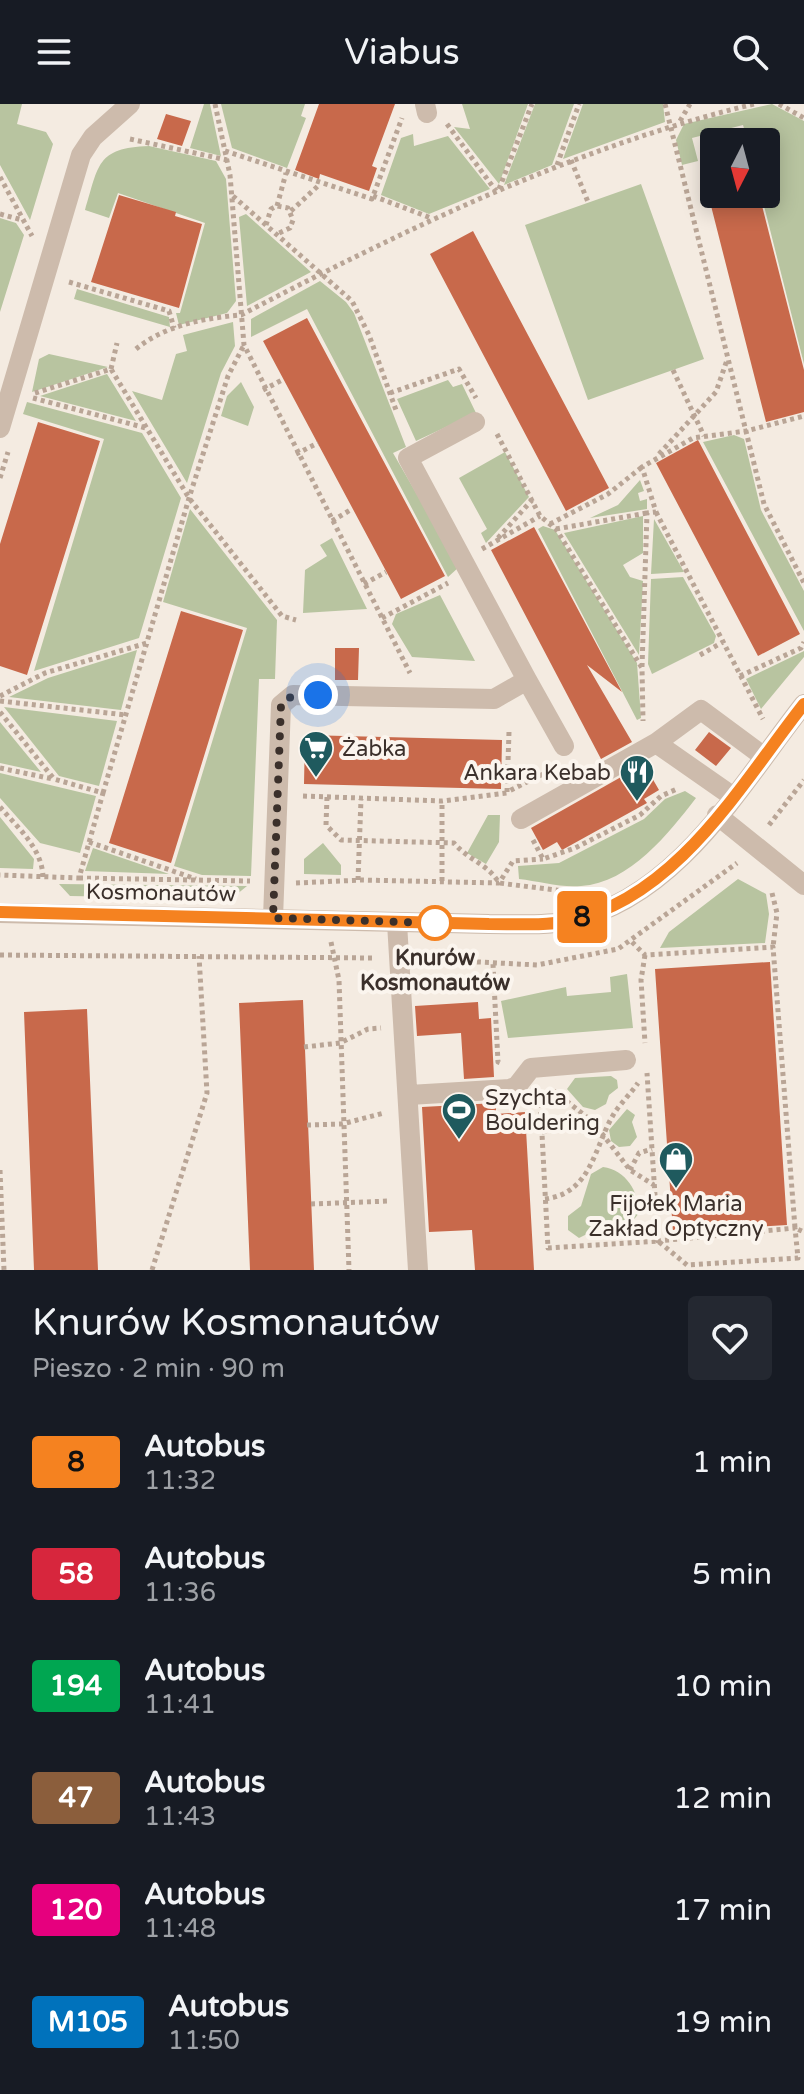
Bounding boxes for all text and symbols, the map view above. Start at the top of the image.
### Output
icon: menu [32,30,76,74]
icon: search [728,30,772,74]
text: Viabus [344,31,460,74]
north arrow [700,128,780,208]
map controls [700,128,780,208]
your location [298,675,338,715]
supermarket icon: Żabka [297,729,335,779]
place label: Żabka [342,736,406,762]
restaurant icon: Ankara Kebab [618,753,656,803]
place label: Ankara Kebab [463,760,611,786]
street label: Kosmonautów [86,879,236,907]
line badge: 8 [556,891,608,943]
text: 8 [573,900,591,934]
marker: Knurów Kosmonautów [418,906,452,940]
place label: Knurów Kosmonautów [360,945,511,996]
place label: Szychta Bouldering [485,1085,600,1136]
sports icon: Szychta Bouldering [440,1091,478,1141]
shop icon: Fijołek Maria Zakład Optyczny [657,1140,695,1190]
place label: Fijołek Maria Zakład Optyczny [588,1191,764,1242]
button: heart [688,1296,772,1380]
text: Knurów Kosmonautów [32,1300,440,1346]
text: Pieszo · 2 min · 90 m [32,1353,285,1384]
text: Autobus [144,1428,265,1465]
text: 1 min [692,1444,772,1481]
text: 8 [67,1445,85,1479]
text: 11:32 [144,1465,216,1496]
text: Autobus [144,1540,265,1577]
text: 5 min [692,1556,772,1593]
text: 58 [58,1557,94,1591]
text: 11:36 [144,1577,216,1608]
text: Autobus [144,1652,265,1689]
text: 10 min [673,1668,772,1705]
text: 194 [50,1669,102,1703]
text: 11:41 [144,1689,216,1720]
text: Autobus [144,1764,265,1801]
text: 12 min [673,1780,772,1817]
text: 47 [58,1781,94,1815]
text: 11:43 [144,1801,216,1832]
text: Autobus [144,1876,265,1913]
text: 17 min [673,1892,772,1929]
text: 120 [50,1893,102,1927]
text: 11:48 [144,1913,216,1944]
text: Autobus [168,1988,289,2025]
text: 19 min [673,2004,772,2041]
text: M105 [48,2005,128,2039]
text: 11:50 [168,2025,240,2056]

